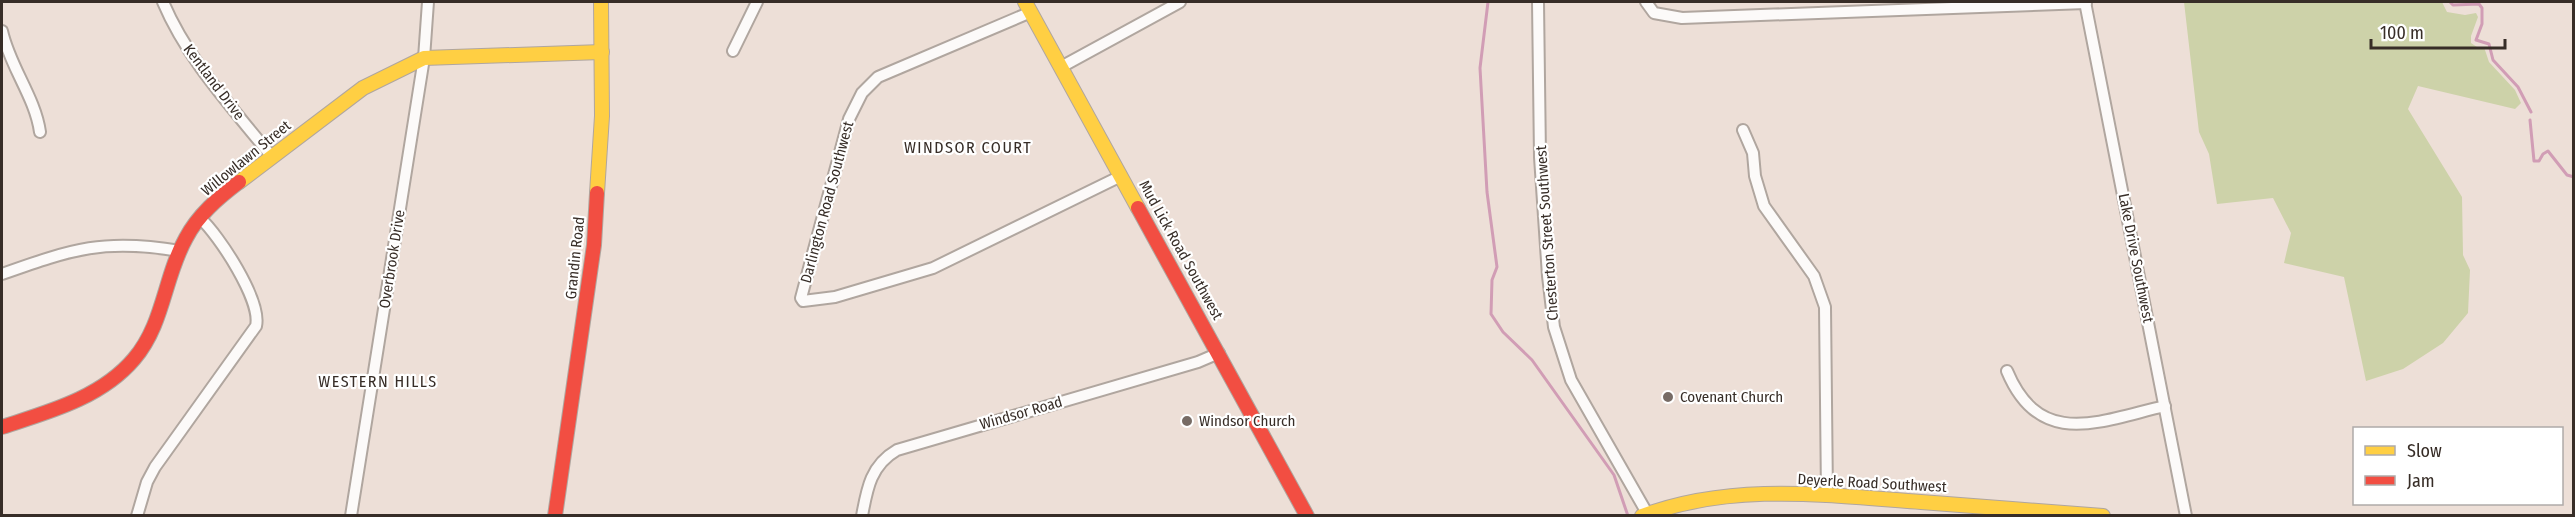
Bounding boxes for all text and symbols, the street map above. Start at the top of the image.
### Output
scale bar [2371,12,2504,50]
text: 100 m [2380,22,2424,44]
street label: Kentland Drive [180,41,248,123]
street label: Willowlawn Street [198,116,294,200]
street label: Darlington Road Southwest [797,119,857,285]
district label: WINDSOR COURT [904,138,1032,157]
street label: Chesterton Street Southwest [1532,145,1562,321]
street label: Mud Lick Road Southwest [1135,177,1227,323]
street label: Lake Drive Southwest [2115,192,2157,324]
street label: Overbrook Drive [375,208,409,310]
street label: Grandin Road [562,216,588,300]
district label: WESTERN HILLS [318,372,438,391]
place label: Covenant Church [1680,388,1783,406]
marker: Covenant Church [1661,390,1675,404]
street label: Windsor Road [978,393,1064,433]
place label: Windsor Church [1199,412,1295,430]
marker: Windsor Church [1180,414,1194,428]
legend [2353,427,2563,505]
text: Slow [2407,440,2442,462]
street label: Deyerle Road Southwest [1797,470,1947,496]
text: Jam [2407,470,2435,492]

